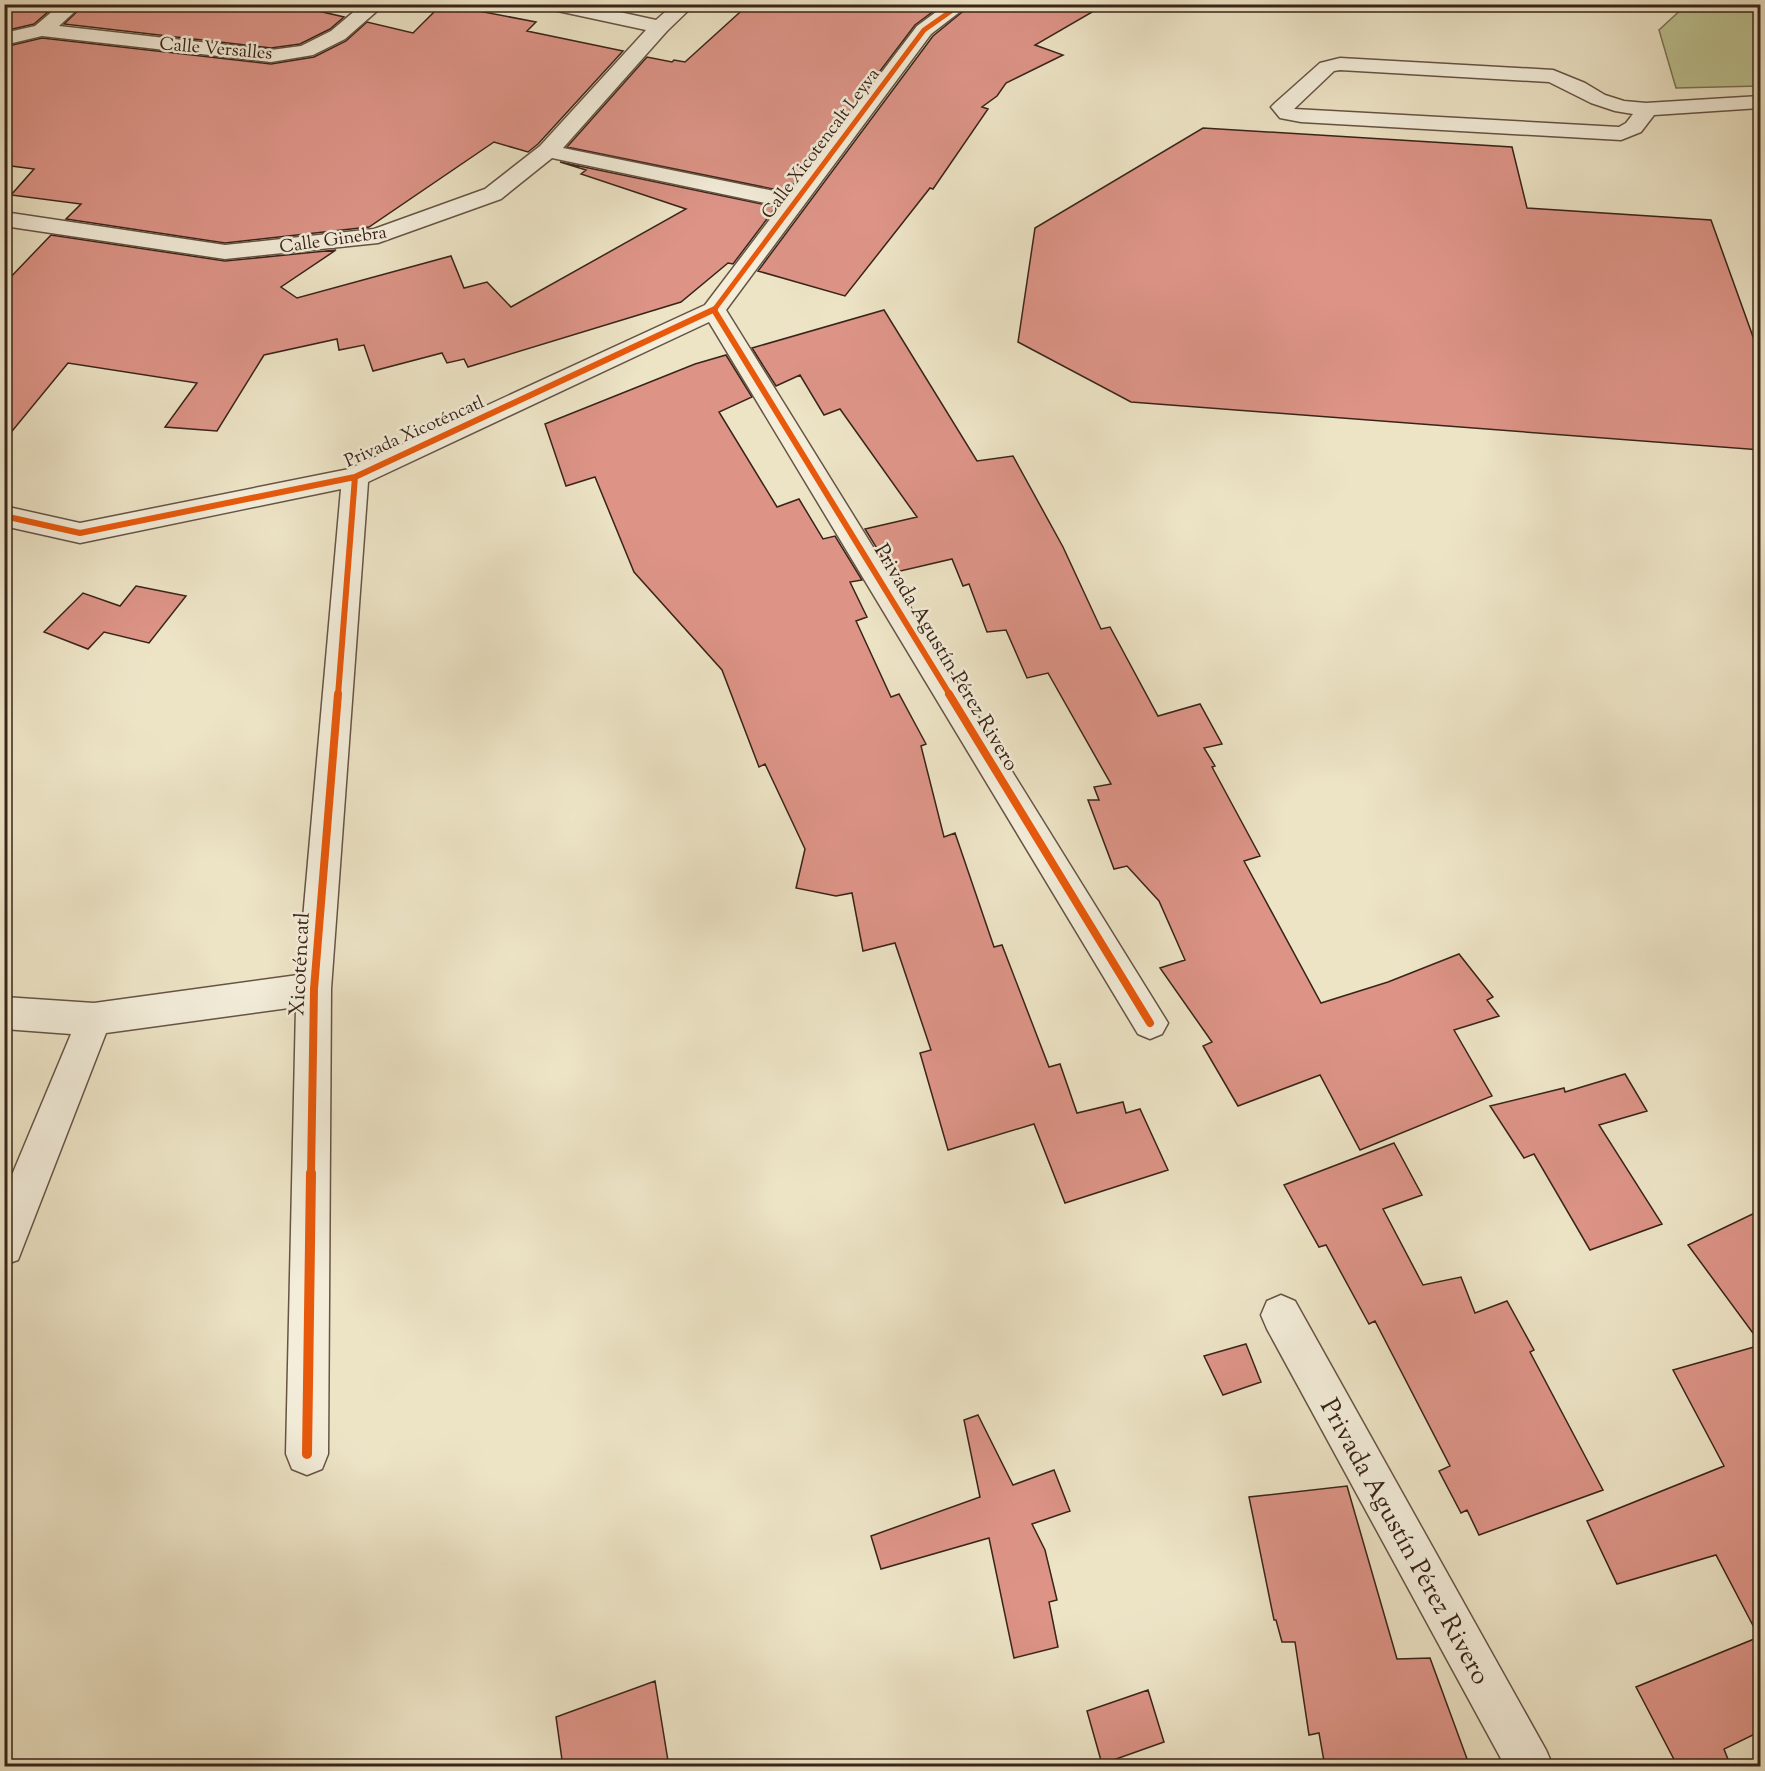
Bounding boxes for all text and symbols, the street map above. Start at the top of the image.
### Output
street label: Calle Versalles [158,32,273,68]
street label: Calle Xicotencalt Leyva [756,63,887,225]
street label: Calle Ginebra [278,221,389,261]
street label: Privada Xicoténcatl [341,390,489,475]
street label: Privada Agustín Pérez Rivero [865,539,1025,777]
street label: Xicoténcatl [283,911,319,1017]
street label: Privada Agustín Pérez Rivero [1310,1392,1498,1692]

